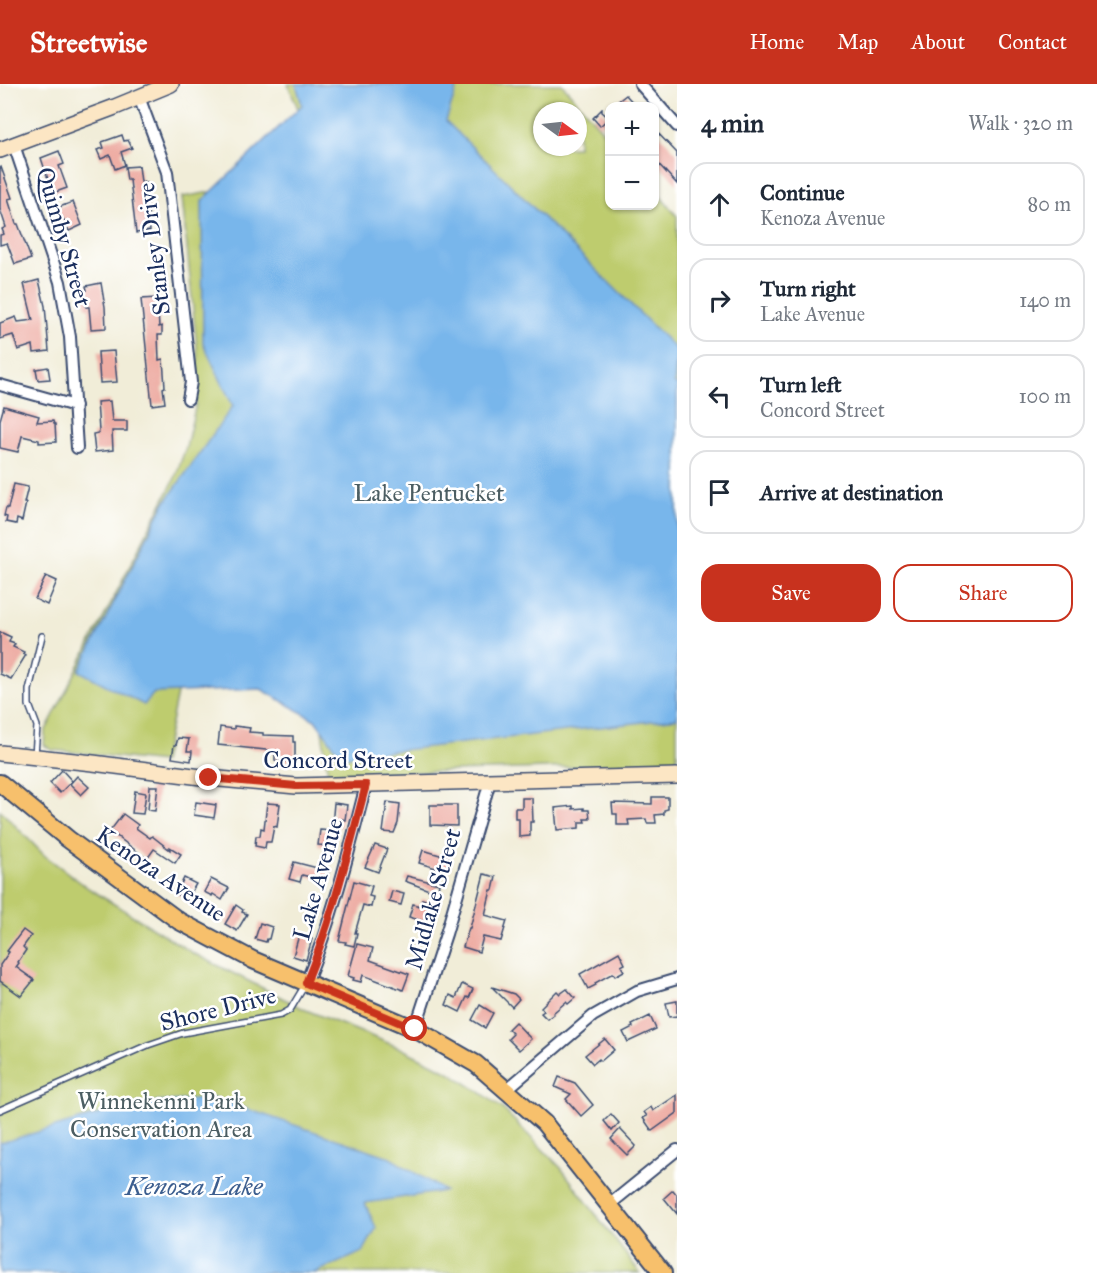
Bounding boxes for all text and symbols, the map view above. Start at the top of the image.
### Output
text: Streetwise [30,25,147,60]
text: Home [749,29,804,55]
text: Map [837,29,878,55]
text: About [911,29,965,55]
text: Contact [998,29,1067,55]
north arrow [533,102,587,156]
map controls [605,102,659,210]
button: + [605,102,659,156]
text: 4 min [701,107,764,139]
text: Walk · 320 m [968,111,1073,135]
button: − [605,156,659,210]
street label: Quimby Street [30,164,98,311]
text: Continue [760,179,845,206]
street label: Stanley Drive [131,181,177,317]
icon: ahead [703,188,736,221]
text: 80 m [1028,192,1071,216]
text: Kenoza Avenue [760,206,885,230]
text: Turn right [760,275,856,302]
icon: right [703,284,736,317]
text: 140 m [1019,288,1071,312]
text: Lake Avenue [760,302,865,326]
text: Turn left [760,371,842,398]
icon: left [703,380,736,413]
text: 100 m [1019,384,1071,408]
text: Concord Street [760,398,885,422]
icon: arrive [703,476,736,509]
park label: Lake Pentucket [354,478,505,508]
text: Arrive at destination [760,479,943,506]
button: Save [701,564,881,622]
button: Share [893,564,1073,622]
street label: Concord Street [263,745,413,775]
route end [195,764,221,790]
street label: Lake Avenue [286,814,350,944]
street label: Kenoza Avenue [90,819,232,929]
street label: Midlake Street [399,824,468,973]
street label: Shore Drive [157,980,279,1038]
route start [401,1015,427,1041]
park label: Winnekenni Park Conservation Area [70,1086,253,1144]
water label: Kenoza Lake [123,1170,264,1202]

